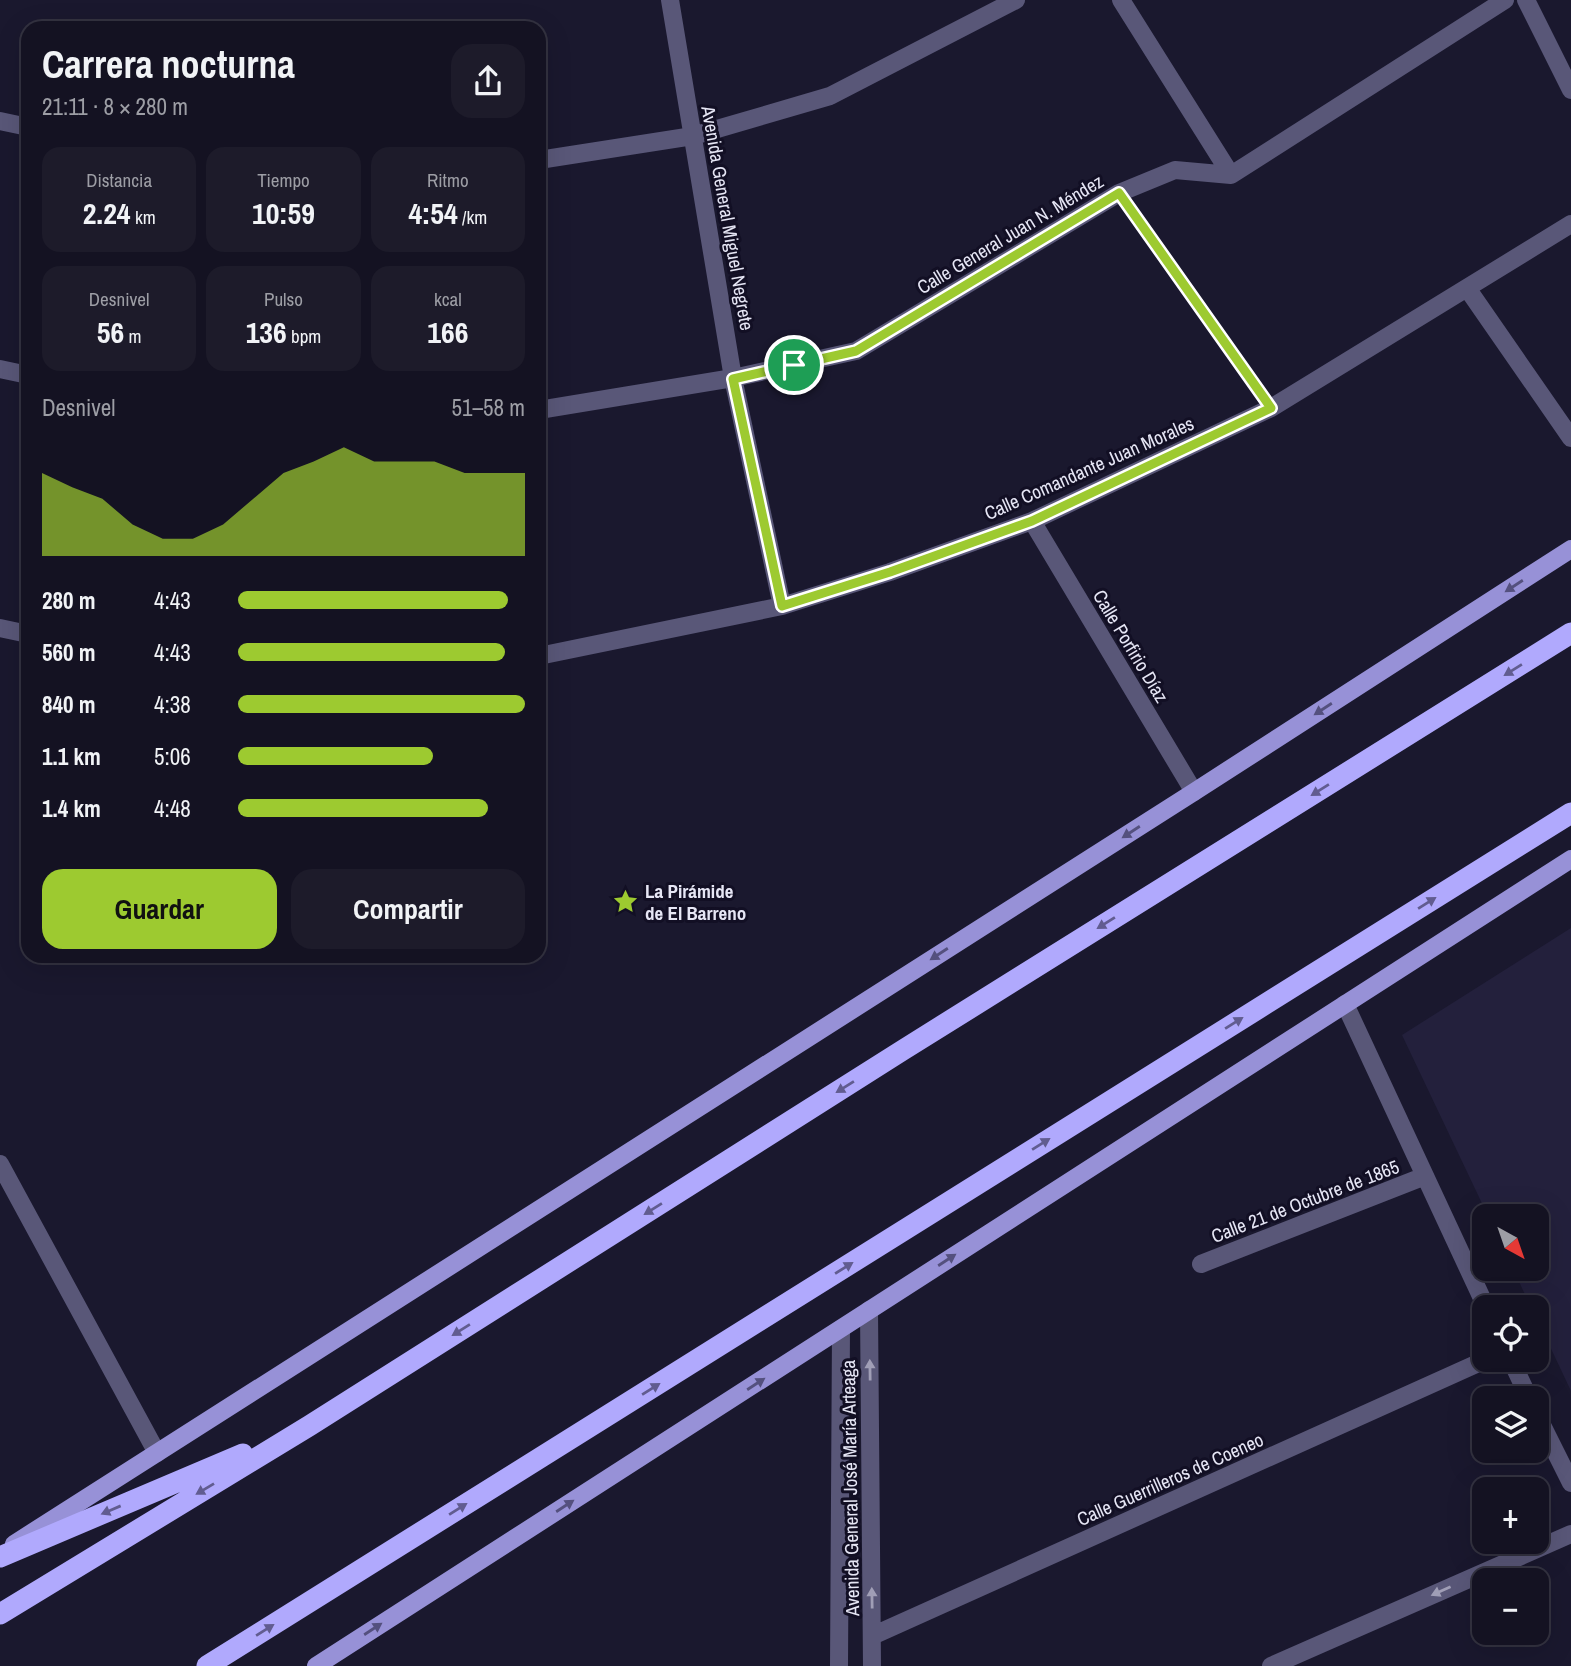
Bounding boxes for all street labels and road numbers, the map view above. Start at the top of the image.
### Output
street label: Avenida General Miguel Negrete [695,103,761,332]
street label: Calle General Juan N. Méndez [912,168,1108,300]
street label: Calle Comandante Juan Morales [980,410,1198,526]
street label: Calle Porfirio Díaz [1087,585,1175,707]
street label: Calle 21 de Octubre de 1865 [1207,1153,1403,1249]
street label: Avenida General José María Arteaga [835,1359,865,1617]
street label: Calle Guerrilleros de Coeneo [1073,1426,1267,1532]

